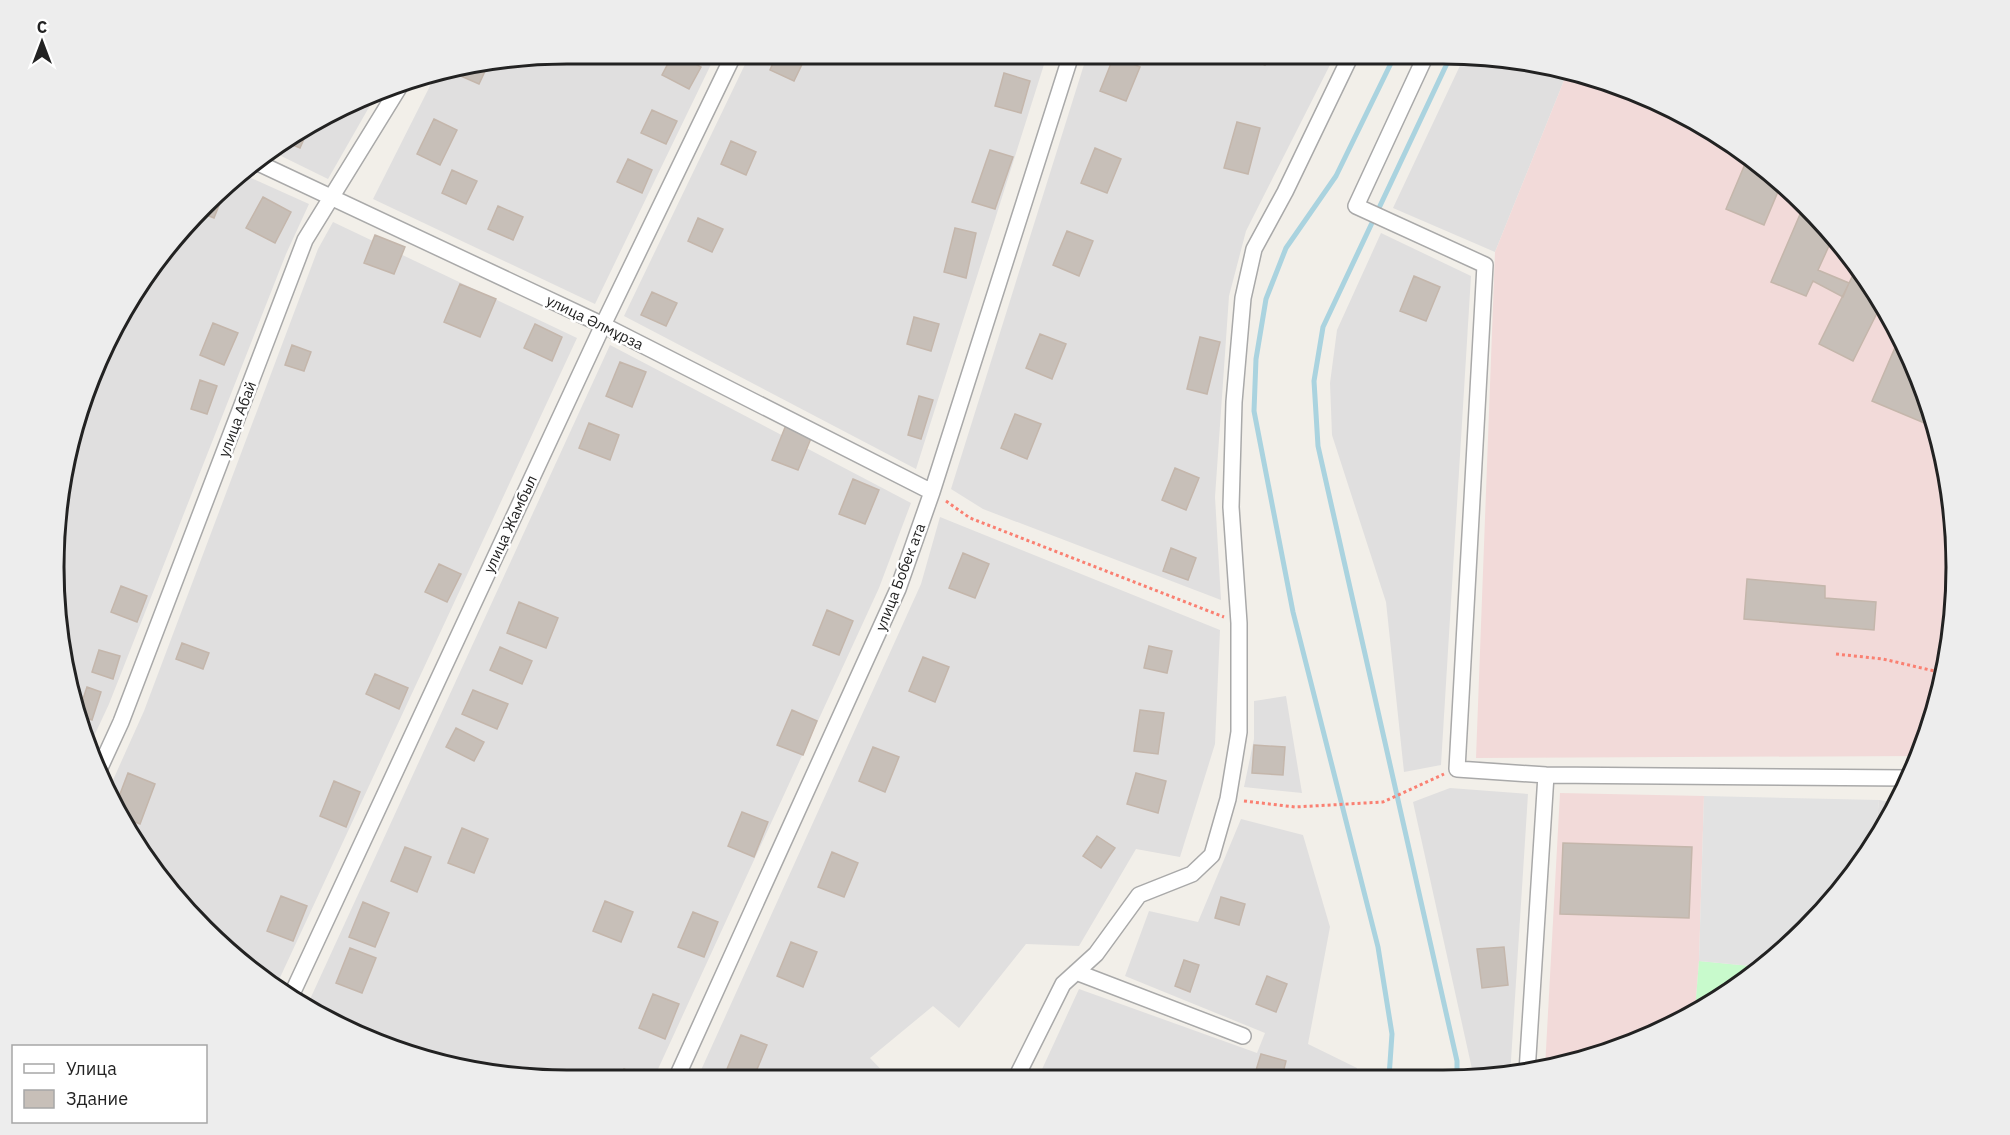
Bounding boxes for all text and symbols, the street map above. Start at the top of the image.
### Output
north arrow [12,12,72,72]
text: С [37,17,47,37]
street label: улица Әлмұрза [543,290,647,354]
street label: улица Абай [214,378,260,460]
street label: улица Жамбыл [479,472,541,576]
street label: улица Бобек ата [871,520,929,634]
legend [12,1045,207,1123]
text: Улица [66,1057,117,1080]
text: Здание [66,1087,128,1110]

